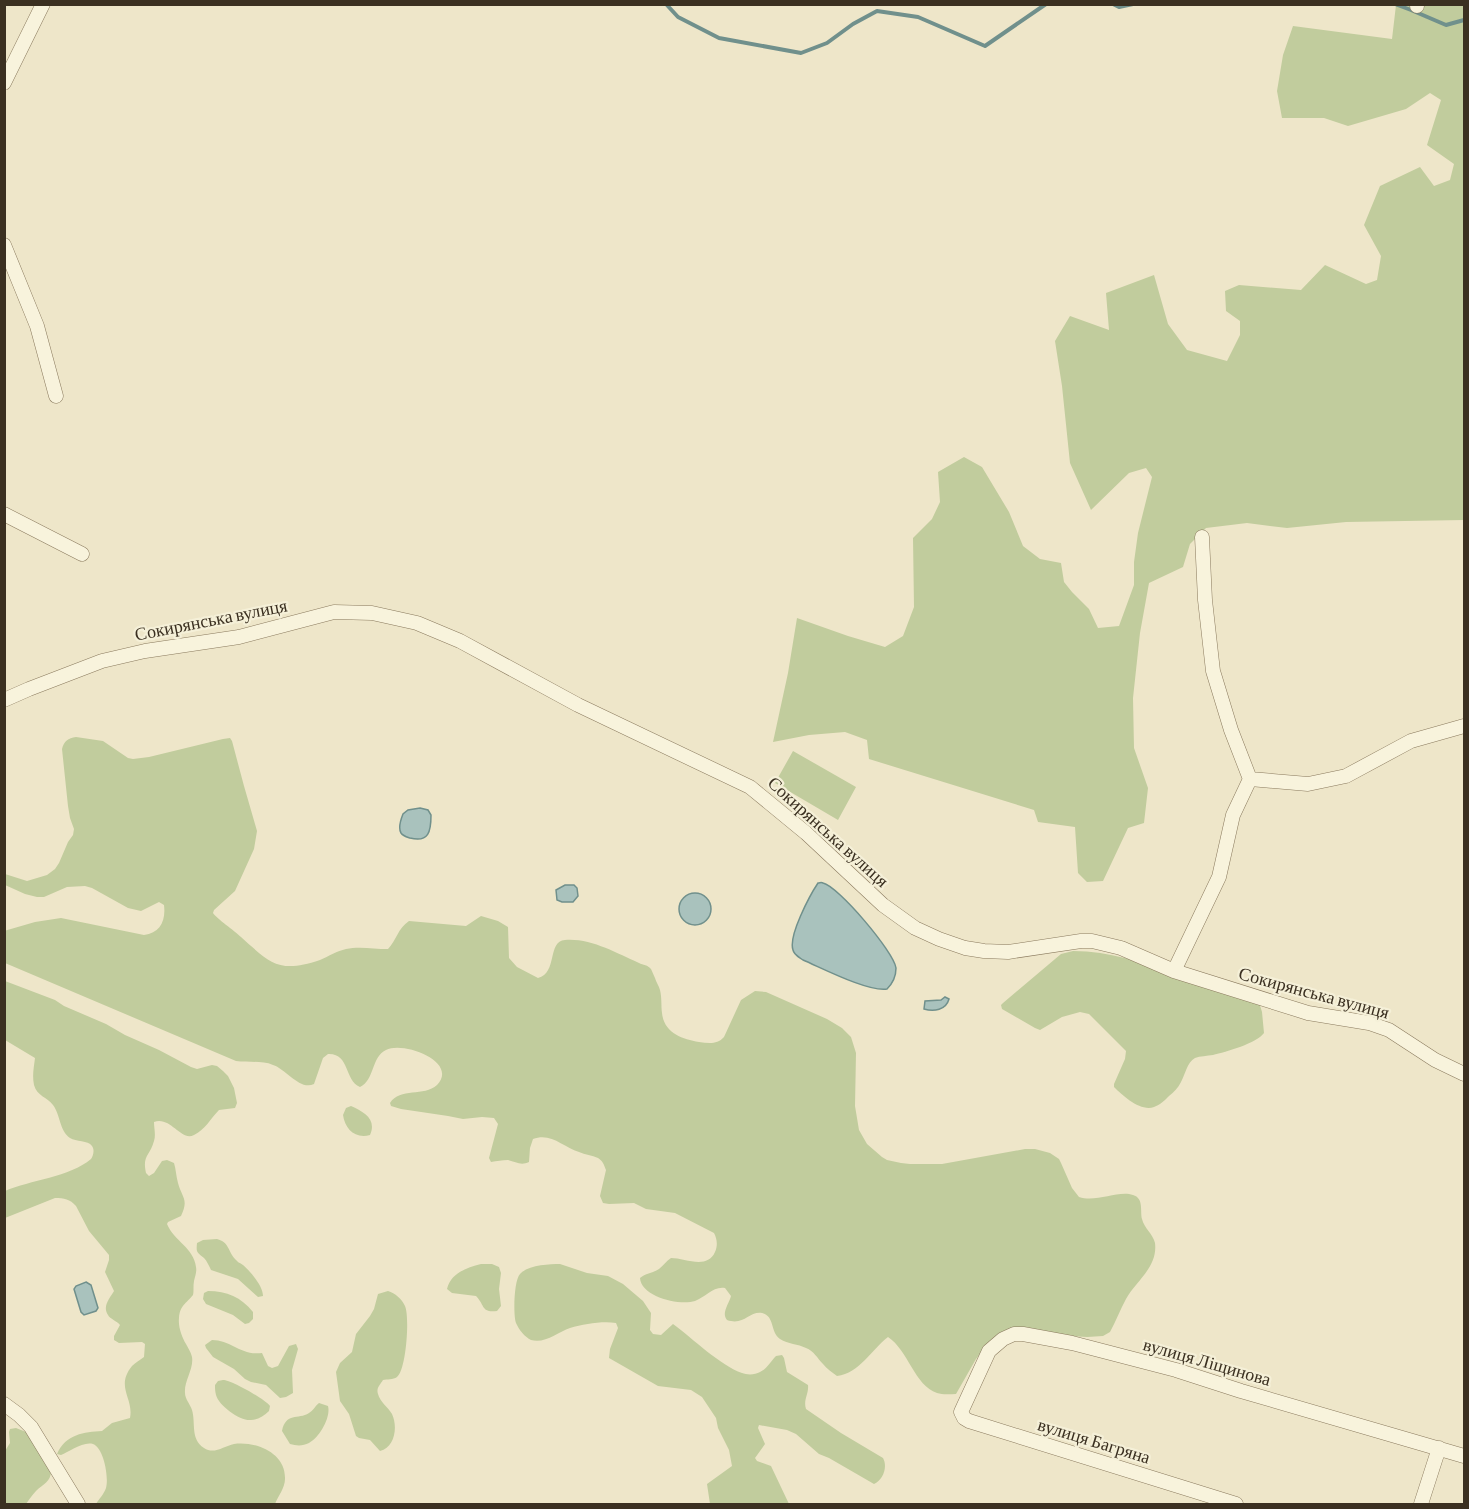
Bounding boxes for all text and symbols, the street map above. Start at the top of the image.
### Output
street label: Сокирянська вулиця [133,595,289,645]
street label: Сокирянська вулиця [764,773,892,891]
street label: Сокирянська вулиця [1237,963,1391,1023]
street label: вулиця Ліщинова [1141,1334,1273,1390]
street label: вулиця Багряна [1035,1414,1153,1468]

